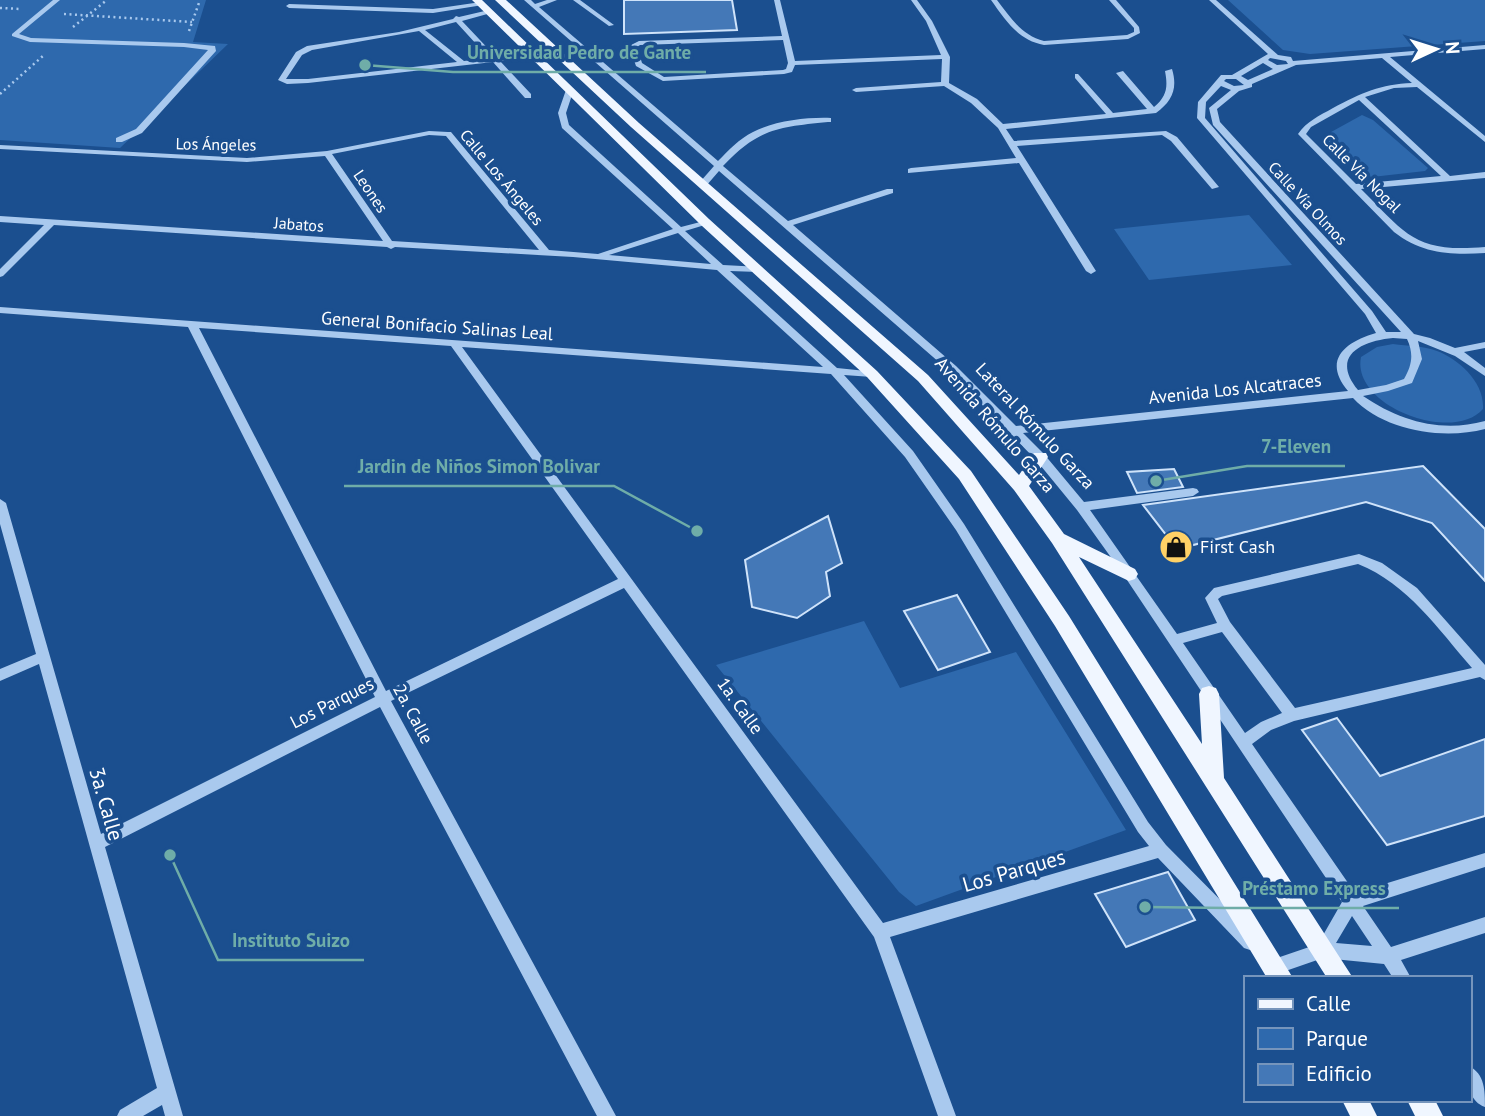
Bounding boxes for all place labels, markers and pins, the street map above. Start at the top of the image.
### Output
callout: Universidad Pedro de Gante [453,32,706,72]
callout: 7-Eleven [1247,426,1345,466]
callout: Jardin de Niños Simon Bolivar [344,446,614,486]
shop icon: First Cash [1157,528,1195,566]
place label: First Cash [1200,535,1275,558]
callout: Préstamo Express [1228,868,1399,908]
callout: Instituto Suizo [218,920,364,960]

